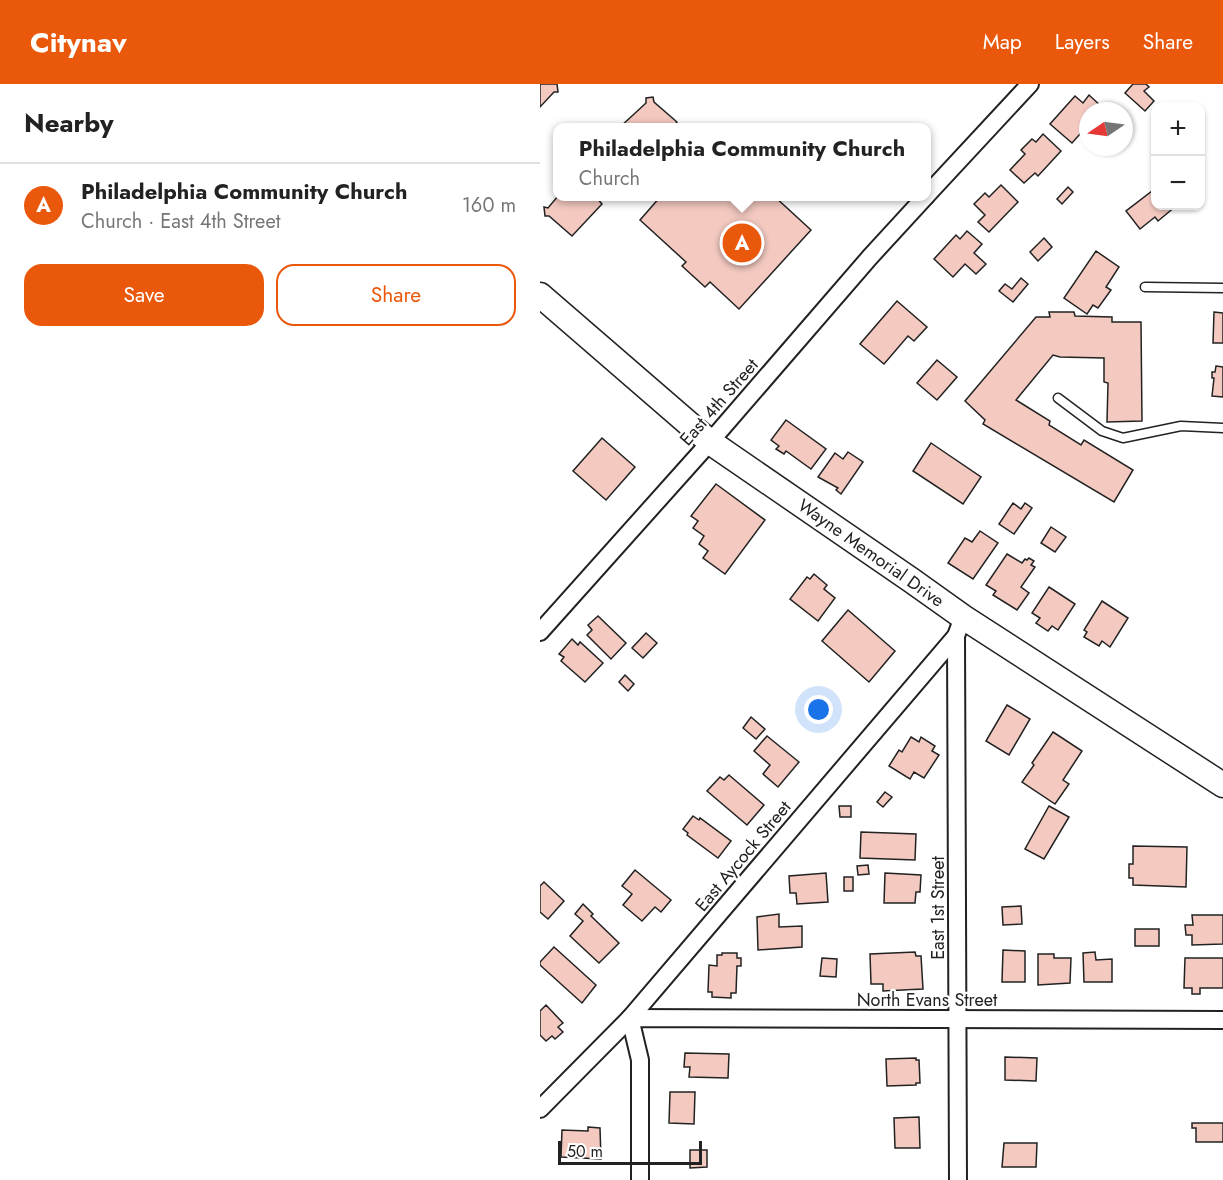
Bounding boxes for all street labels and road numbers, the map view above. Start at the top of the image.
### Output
street label: East 4th Street [674,352,765,451]
street label: Wayne Memorial Drive [793,493,949,613]
street label: East Aycock Street [689,794,798,917]
street label: East 1st Street [925,856,951,960]
street label: North Evans Street [857,987,998,1013]

